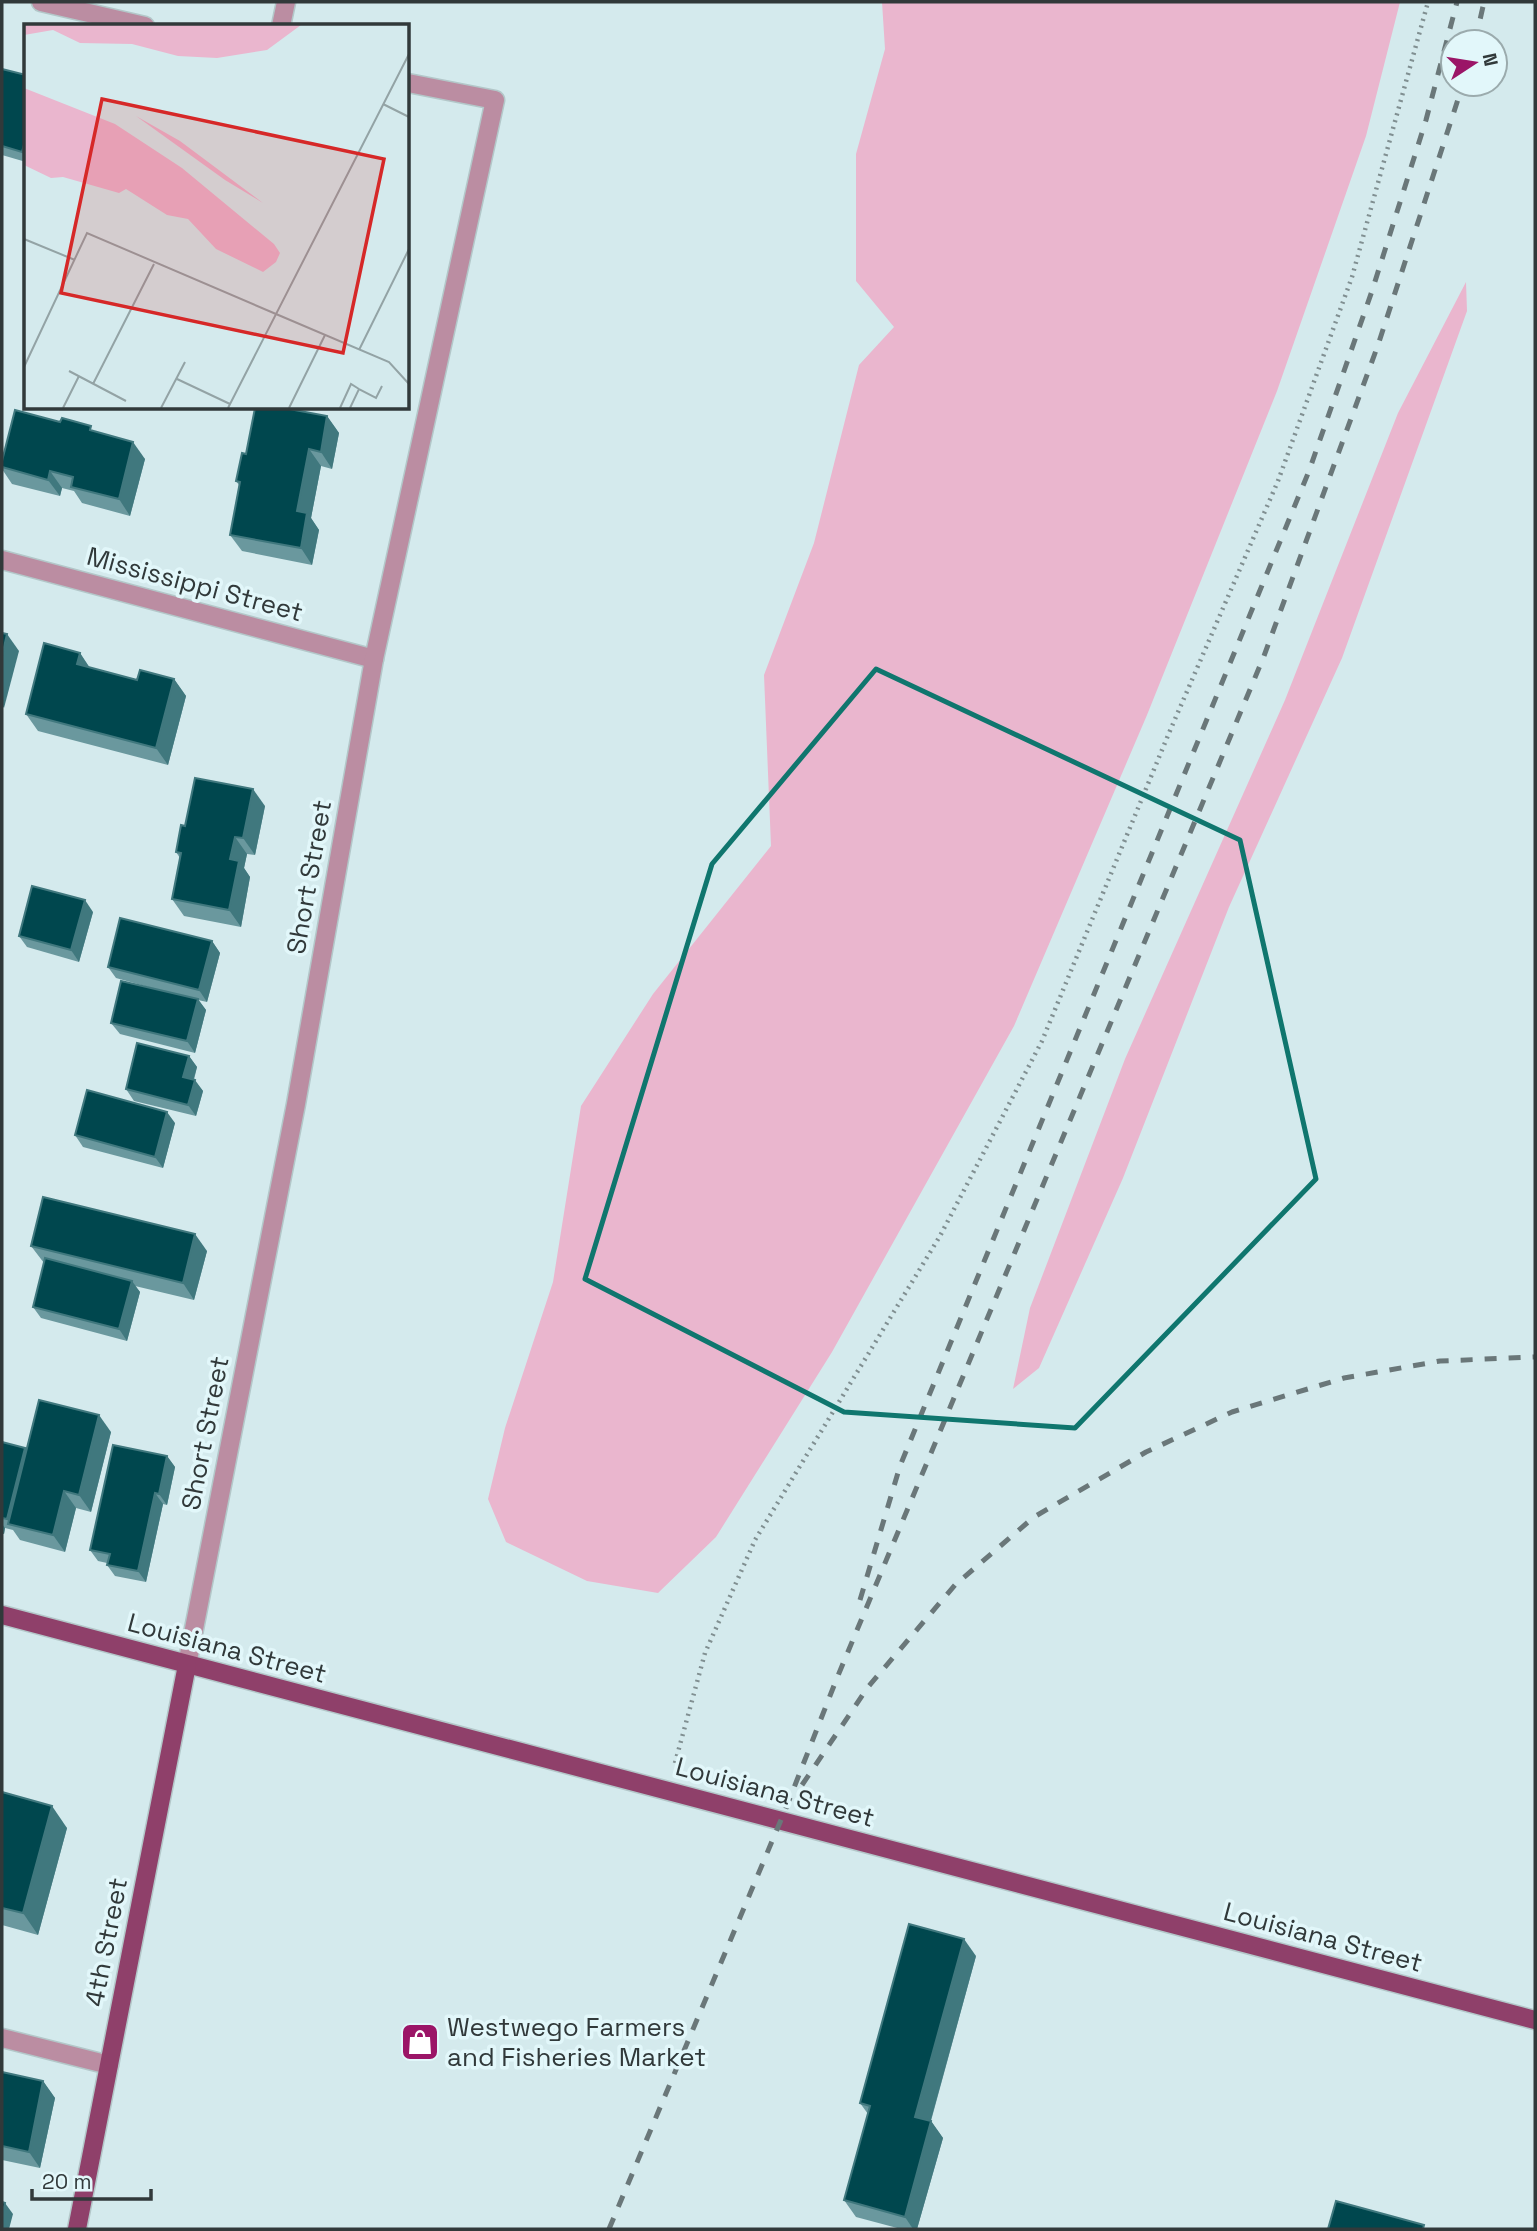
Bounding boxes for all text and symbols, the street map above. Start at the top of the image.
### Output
inset map [24,24,410,410]
north arrow [1439,28,1509,98]
text: N [1477,51,1504,68]
street label: Mississippi Street [83,539,307,629]
street label: Short Street [279,797,339,957]
street label: Short Street [173,1353,237,1513]
street label: Louisiana Street [124,1605,330,1691]
street label: Louisiana Street [672,1749,878,1835]
street label: 4th Street [77,1875,135,2009]
street label: Louisiana Street [1220,1894,1426,1980]
place label: Westwego Farmers and Fisheries Market [447,2010,706,2074]
shop icon: Westwego Farmers and Fisheries Market [399,2021,441,2063]
scale bar [32,2158,150,2202]
text: 20 m [42,2168,92,2195]

